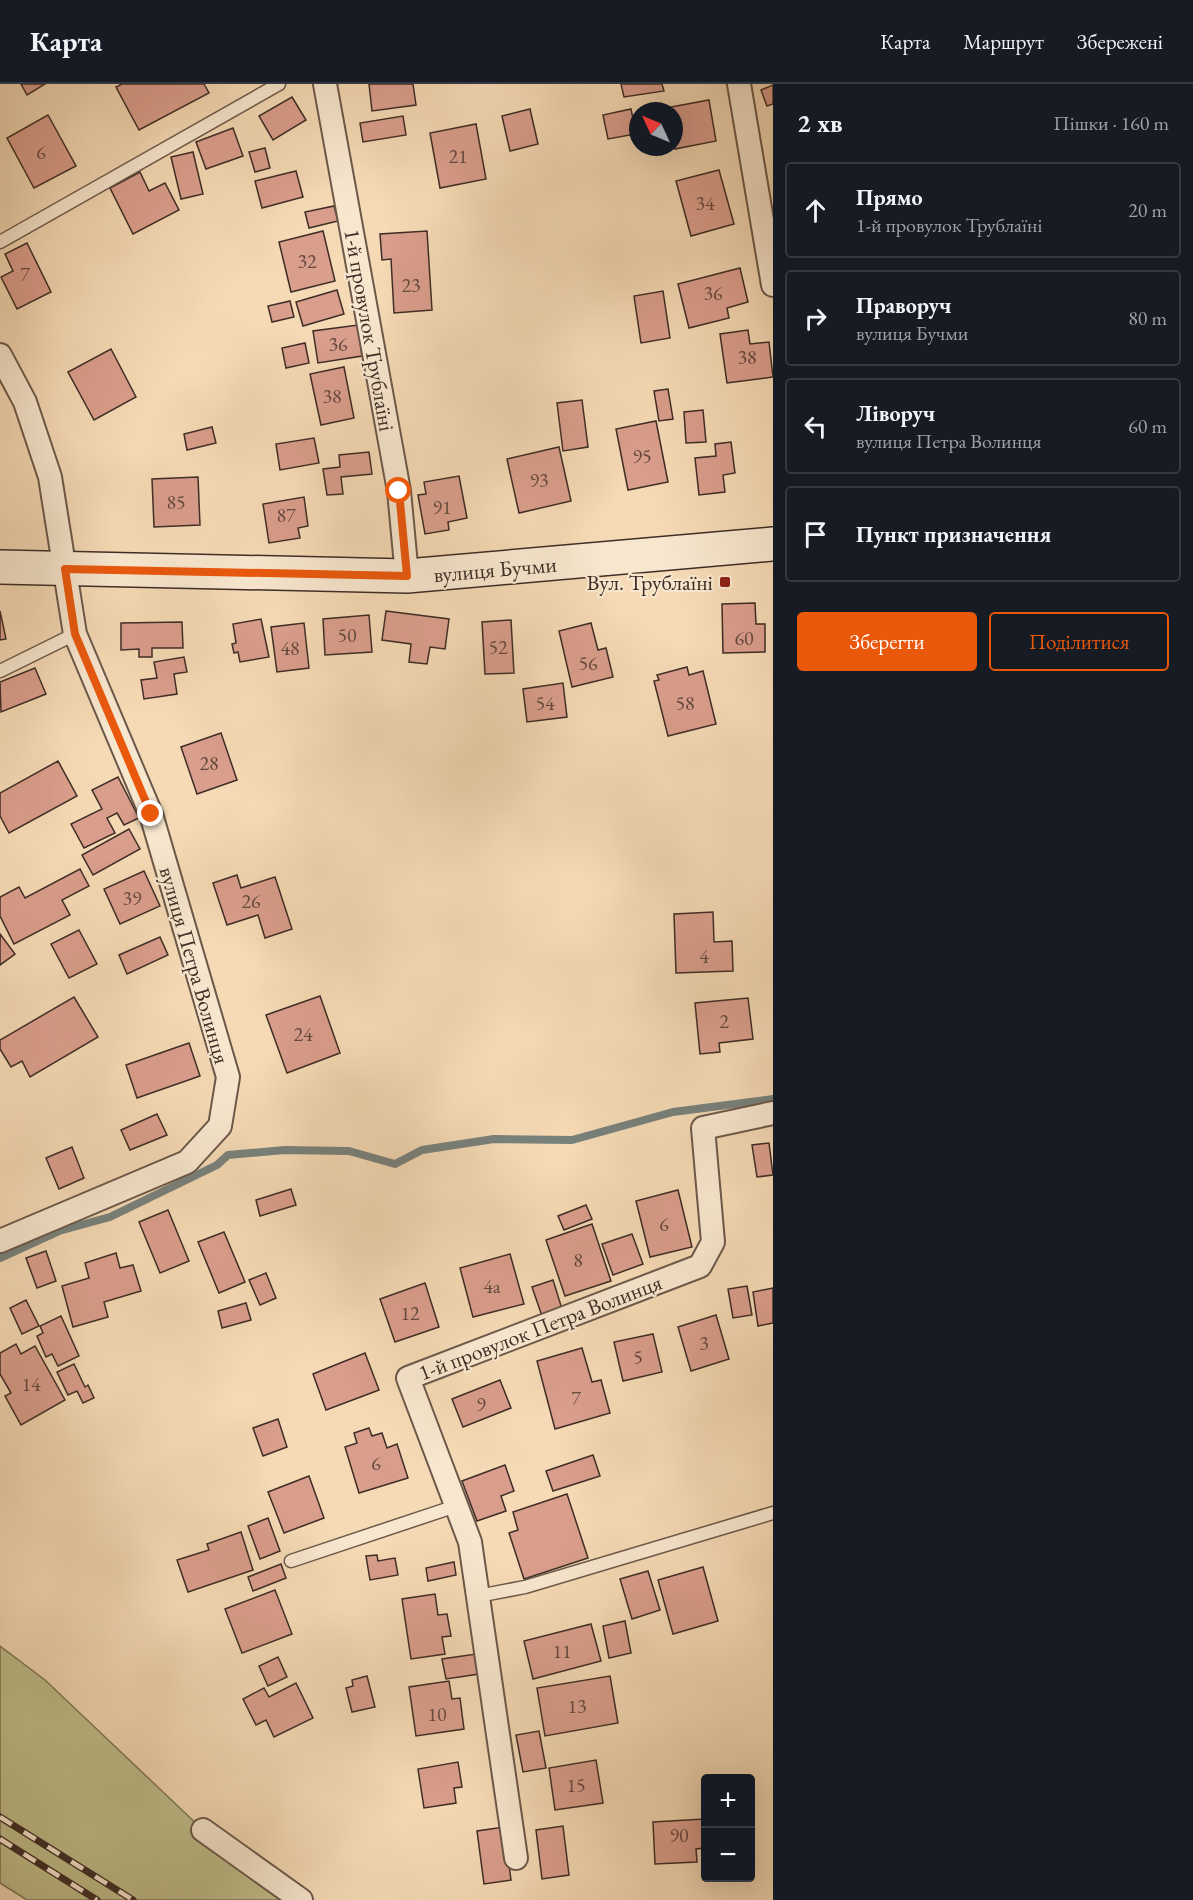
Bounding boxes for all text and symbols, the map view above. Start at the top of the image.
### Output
text: Карта [30,23,102,59]
text: Карта [880,28,930,55]
text: Маршрут [963,28,1044,55]
text: Збережені [1077,28,1163,55]
north arrow [629,102,683,156]
text: 2 хв [797,106,843,140]
text: Пішки · 160 m [1053,110,1169,136]
house number: 6 [36,139,46,165]
house number: 21 [448,143,468,169]
text: Прямо [856,183,923,212]
house number: 34 [695,190,715,216]
icon: ahead [799,194,832,227]
text: 20 m [1128,197,1167,223]
text: 1-й провулок Трублаїні [856,212,1042,238]
street label: 1-й провулок Трублаїні [337,227,402,434]
house number: 32 [297,248,317,274]
house number: 7 [20,261,30,287]
house number: 23 [401,272,421,298]
house number: 36 [703,280,723,306]
text: Праворуч [856,291,952,320]
icon: right [799,302,832,335]
text: 80 m [1128,305,1167,331]
text: вулиця Бучми [856,320,968,346]
house number: 36 [328,331,348,357]
house number: 38 [737,344,757,370]
house number: 38 [322,383,342,409]
text: Ліворуч [856,399,935,428]
icon: left [799,410,832,443]
text: 60 m [1128,413,1167,439]
text: вулиця Петра Волинця [856,428,1041,454]
house number: 95 [632,443,652,469]
house number: 93 [529,467,549,493]
route start [385,477,411,503]
house number: 85 [166,489,186,515]
house number: 91 [432,494,452,520]
house number: 87 [276,502,296,528]
icon: arrive [799,518,832,551]
text: Пункт призначення [856,520,1051,549]
street label: вулиця Бучми [432,550,558,589]
place label: Вул. Трублаїні [586,568,713,597]
marker: Вул. Трублаїні [718,575,732,589]
button: Зберегти [797,612,977,671]
button: Поділитися [989,612,1169,671]
house number: 50 [337,622,357,648]
house number: 60 [734,625,754,651]
house number: 52 [488,634,508,660]
house number: 48 [280,635,300,661]
house number: 56 [578,650,598,676]
house number: 54 [535,690,555,716]
house number: 58 [675,690,695,716]
house number: 28 [199,750,219,776]
route end [137,800,163,826]
street label: вулиця Петра Волинця [152,863,237,1067]
house number: 39 [122,885,142,911]
house number: 26 [241,888,261,914]
house number: 4 [699,943,709,969]
house number: 2 [719,1008,729,1034]
house number: 24 [293,1021,313,1047]
house number: 6 [659,1211,669,1237]
house number: 8 [573,1247,583,1273]
street label: 1-й провулок Петра Волинця [414,1268,666,1387]
house number: 4а [483,1273,501,1299]
house number: 12 [400,1300,420,1326]
house number: 3 [699,1330,709,1356]
house number: 5 [633,1344,643,1370]
house number: 14 [21,1371,41,1397]
house number: 7 [571,1385,581,1411]
house number: 9 [476,1391,486,1417]
house number: 6 [371,1450,381,1476]
house number: 11 [552,1638,572,1664]
house number: 13 [567,1693,587,1719]
house number: 10 [427,1701,447,1727]
house number: 15 [566,1772,586,1798]
map controls [701,1774,755,1882]
button: + [701,1774,755,1828]
house number: 90 [669,1822,689,1848]
button: − [701,1828,755,1882]

